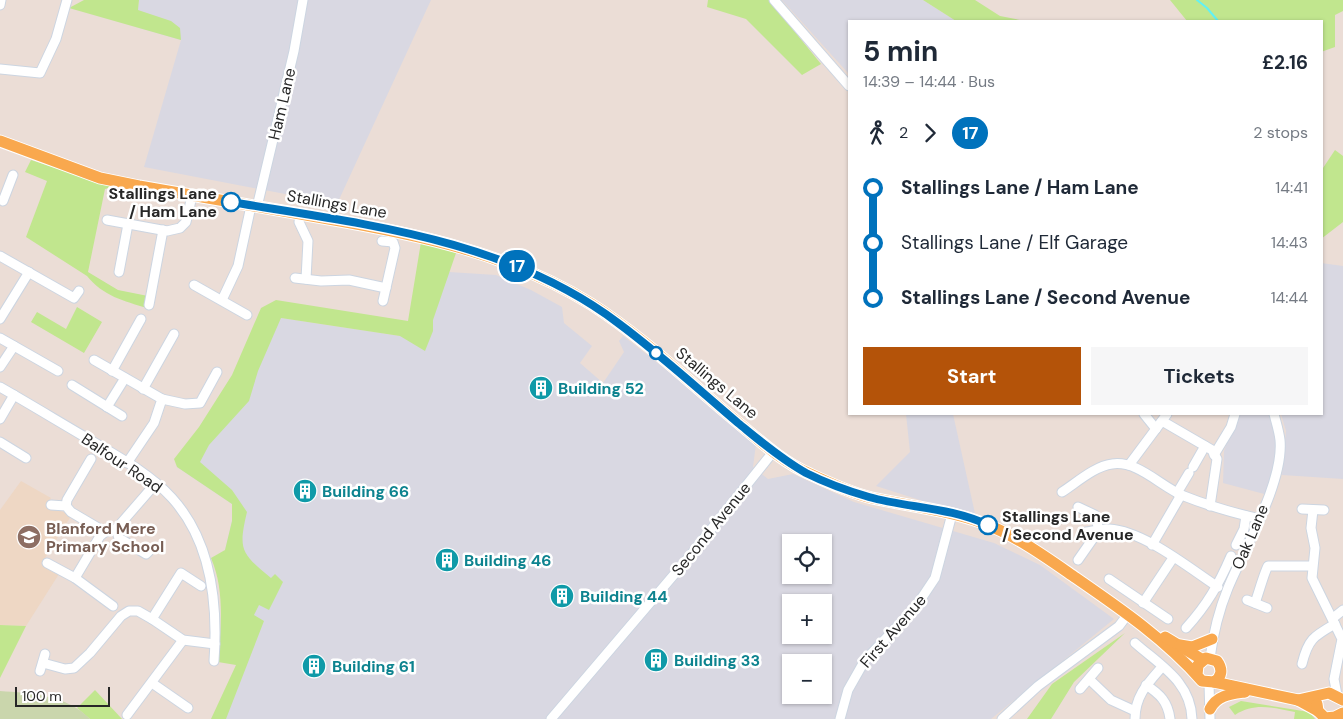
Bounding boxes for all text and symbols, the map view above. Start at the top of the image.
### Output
text: 5 min [863,33,938,70]
text: £2.16 [1262,50,1308,75]
street label: Ham Lane [263,66,301,142]
text: 14:39 – 14:44 · Bus [863,71,995,92]
icon: walk [863,119,891,147]
icon: forward [916,119,944,147]
text: 17 [962,121,978,145]
text: 2 [899,122,908,143]
text: 2 stops [1253,122,1308,143]
text: Stallings Lane / Ham Lane [901,175,1139,200]
text: 14:41 [1275,177,1308,198]
place label: Stallings Lane / Ham Lane [109,183,217,222]
street label: Stallings Lane [285,185,389,223]
marker: Stallings Lane / Ham Lane [221,192,241,212]
text: Stallings Lane / Elf Garage [901,230,1128,255]
text: 14:43 [1271,232,1308,253]
line badge: 17 [494,250,540,282]
text: 17 [509,254,525,278]
text: Stallings Lane / Second Avenue [901,285,1190,310]
text: 14:44 [1271,287,1308,308]
street label: Stallings Lane [672,342,762,424]
unlabelled marker [649,346,663,360]
button: Start [863,347,1081,405]
button: Tickets [1091,347,1308,405]
building icon: Building 52 [528,375,554,401]
place label: Building 52 [558,378,644,399]
street label: Balfour Road [78,428,166,498]
building icon: Building 66 [292,478,318,504]
street label: Second Avenue [667,478,755,580]
place label: Building 66 [322,481,409,502]
street label: Oak Lane [1227,501,1273,573]
place label: Stallings Lane / Second Avenue [1002,506,1134,545]
marker: Stallings Lane / Second Avenue [978,515,998,535]
place label: Blanford Mere Primary School [46,518,164,557]
school or university icon: Blanford Mere Primary School [16,524,42,550]
map controls [782,534,832,704]
button: locate [782,534,832,584]
building icon: Building 46 [434,547,460,573]
place label: Building 46 [464,550,551,571]
building icon: Building 44 [549,583,575,609]
place label: Building 44 [580,586,668,607]
street label: First Avenue [855,590,931,672]
button: + [782,594,832,644]
building icon: Building 33 [643,647,669,673]
place label: Building 33 [674,650,760,671]
building icon: Building 61 [301,653,327,679]
button: − [782,654,832,704]
place label: Building 61 [332,656,415,677]
scale bar [15,684,110,707]
text: 100 m [22,687,62,705]

